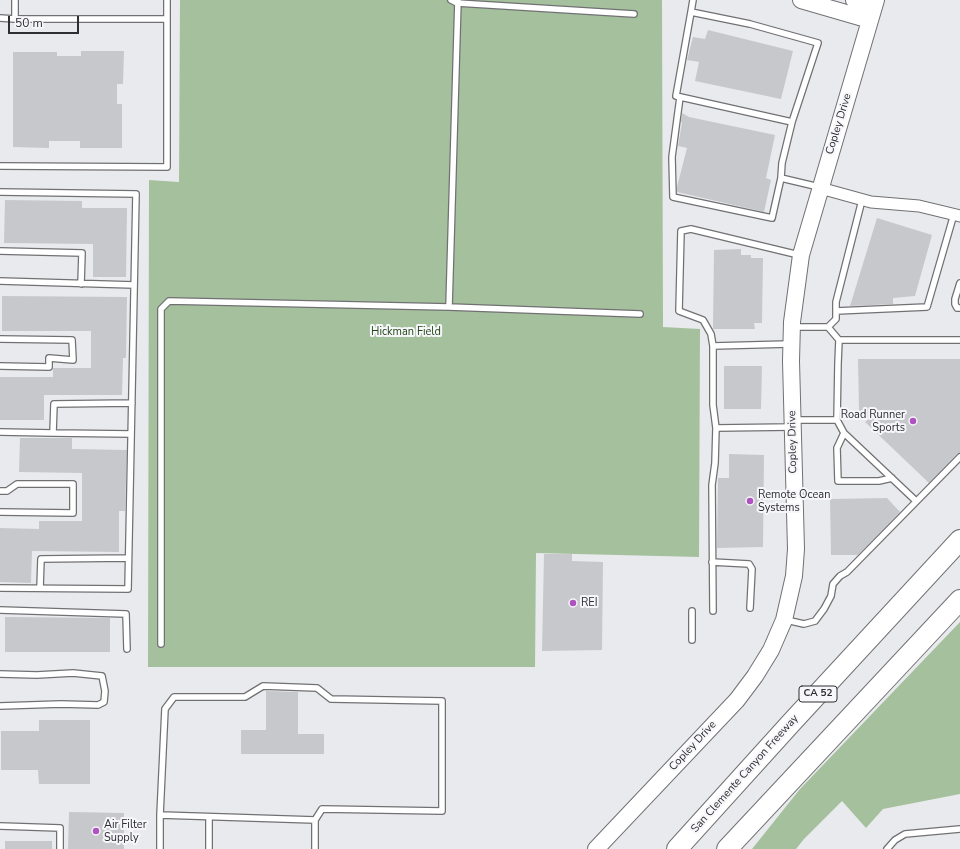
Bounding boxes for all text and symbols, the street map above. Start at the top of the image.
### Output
scale bar [10,8,81,34]
text: 50 m [15,15,43,31]
street label: Copley Drive [823,92,855,156]
park label: Hickman Field [371,325,441,339]
place label: Road Runner Sports [841,408,905,434]
street label: Copley Drive [786,410,800,474]
marker: Road Runner Sports [908,416,918,426]
place label: Remote Ocean Systems [758,488,830,514]
marker: Remote Ocean Systems [745,496,755,506]
place label: REI [581,596,598,610]
marker: REI [568,598,578,608]
road number: CA 52 [799,686,837,702]
street label: San Clemente Canyon Freeway [689,712,801,836]
street label: Copley Drive [667,718,719,774]
place label: Air Filter Supply [104,818,147,844]
marker: Air Filter Supply [91,826,101,836]

